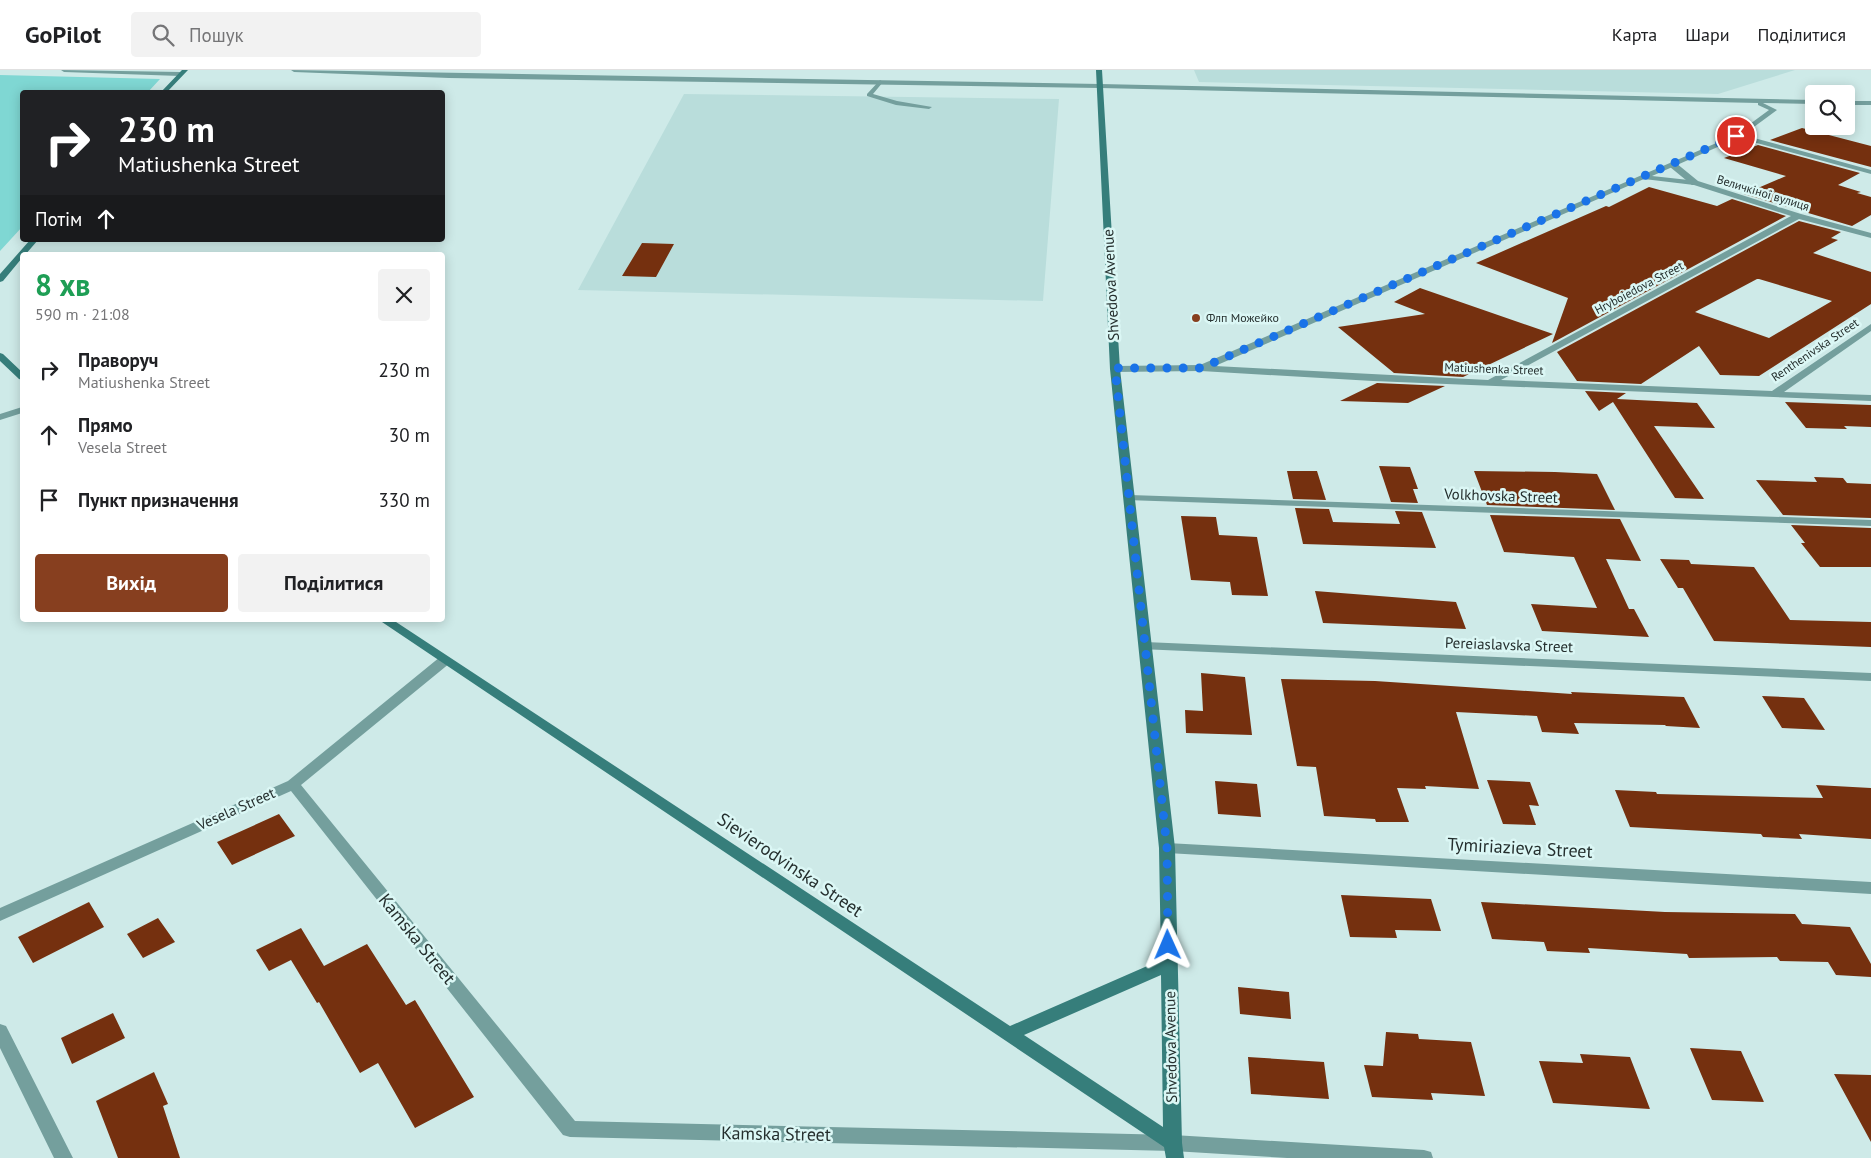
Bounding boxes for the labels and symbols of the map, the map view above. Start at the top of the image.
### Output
pin [1715,115,1757,157]
street label: Величкіної вулиця [1715,171,1811,214]
street label: Shvedova Avenue [1098,229,1123,341]
street label: Hryboiedova Street [1592,258,1686,317]
place label: Флп Можейко [1206,310,1279,325]
marker: Флп Можейко [1190,312,1202,324]
street label: Renthenivska Street [1768,315,1861,384]
street label: Matiushenka Street [1444,359,1544,378]
street label: Volkhovska Street [1443,484,1558,507]
street label: Pereiaslavska Street [1445,633,1573,656]
street label: Vesela Street [193,783,278,835]
street label: Sievierodvinska Street [713,807,867,922]
street label: Tymiriazieva Street [1447,832,1593,863]
street label: Kamska Street [374,889,461,989]
position arrow [1141,918,1193,970]
street label: Shvedova Avenue [1160,991,1181,1103]
street label: Kamska Street [721,1121,831,1146]

